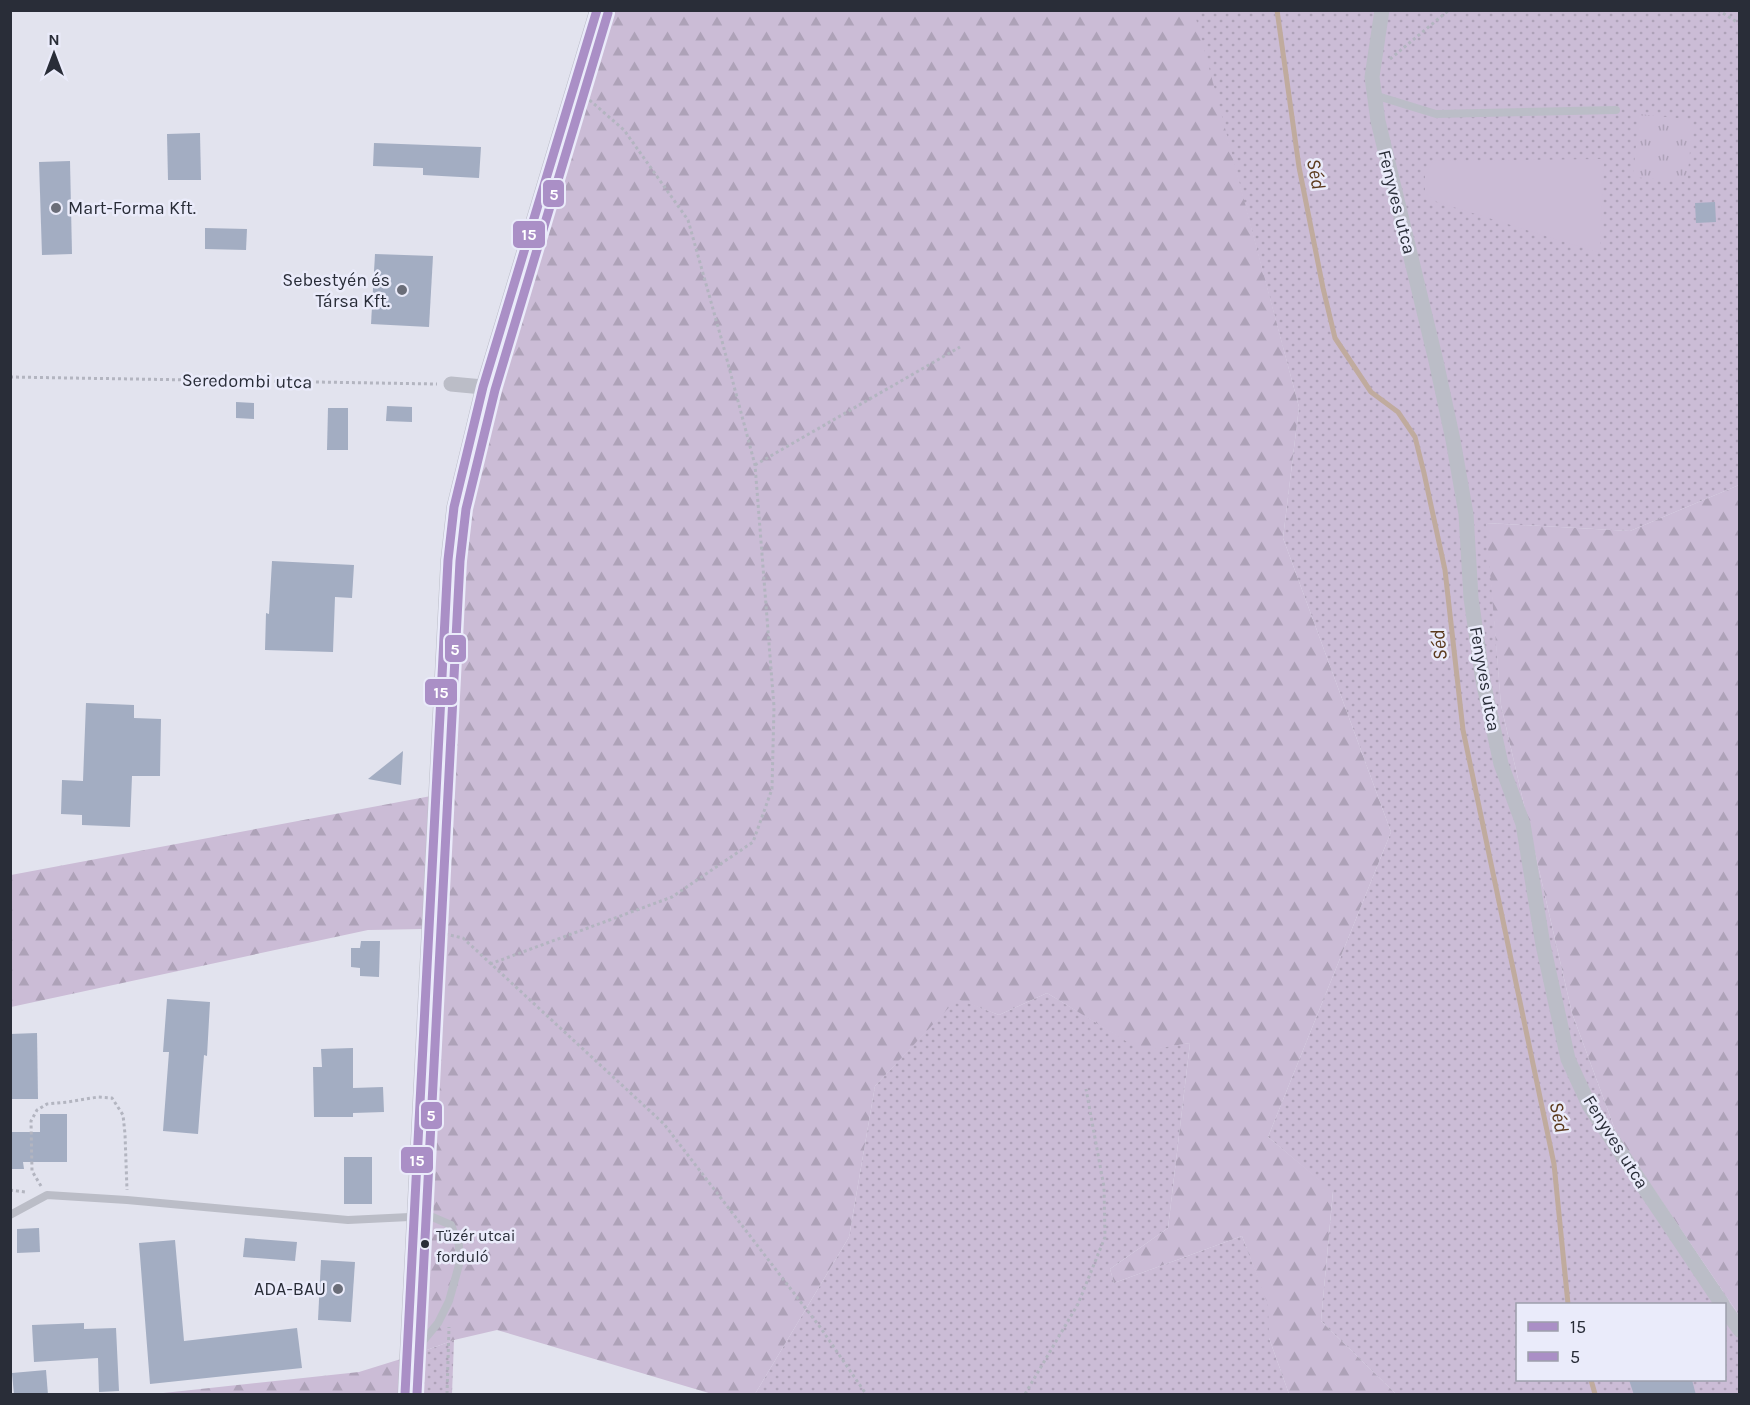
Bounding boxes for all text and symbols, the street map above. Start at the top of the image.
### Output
north arrow [24,24,84,84]
text: N [48,30,60,49]
street label: Fenyves utca [1373,148,1421,256]
water label: Séd [1302,157,1330,192]
line badge: 5 [542,179,565,208]
text: 5 [549,185,559,204]
place label: Mart-Forma Kft. [68,197,196,219]
marker: Mart-Forma Kft. [49,201,63,215]
line badge: 15 [512,220,546,249]
text: 15 [521,225,537,244]
place label: Sebestyén és Társa Kft. [282,269,390,312]
marker: Sebestyén és Társa Kft. [395,283,409,297]
street label: Seredombi utca [182,369,312,393]
street label: Fenyves utca [1465,625,1505,733]
water label: Séd [1426,628,1452,662]
line badge: 5 [444,634,467,663]
text: 5 [450,640,460,659]
line badge: 15 [424,678,458,706]
text: 15 [433,683,449,702]
street label: Fenyves utca [1579,1091,1653,1193]
water label: Séd [1545,1100,1574,1135]
line badge: 5 [420,1101,443,1130]
text: 5 [426,1106,436,1125]
line badge: 15 [400,1146,434,1174]
text: 15 [409,1151,425,1170]
place label: Tüzér utcai forduló [436,1226,516,1266]
marker: Tüzér utcai forduló [419,1238,431,1250]
place label: ADA-BAU [254,1278,326,1300]
marker: ADA-BAU [331,1282,345,1296]
legend [1516,1303,1726,1381]
text: 15 [1570,1316,1586,1338]
text: 5 [1570,1346,1580,1368]

